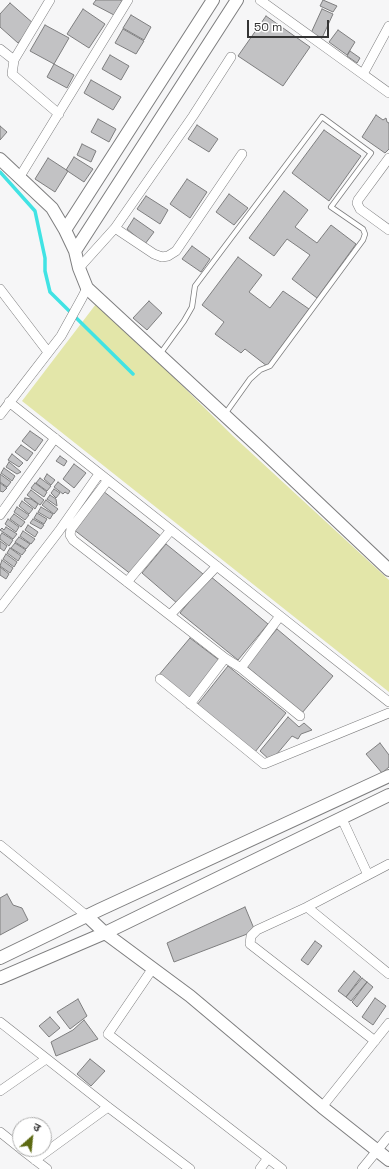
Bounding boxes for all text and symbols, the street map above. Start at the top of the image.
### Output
scale bar [249,12,331,38]
text: 50 m [254,19,282,35]
north arrow [12,1117,52,1157]
text: उ [31,1120,43,1135]

